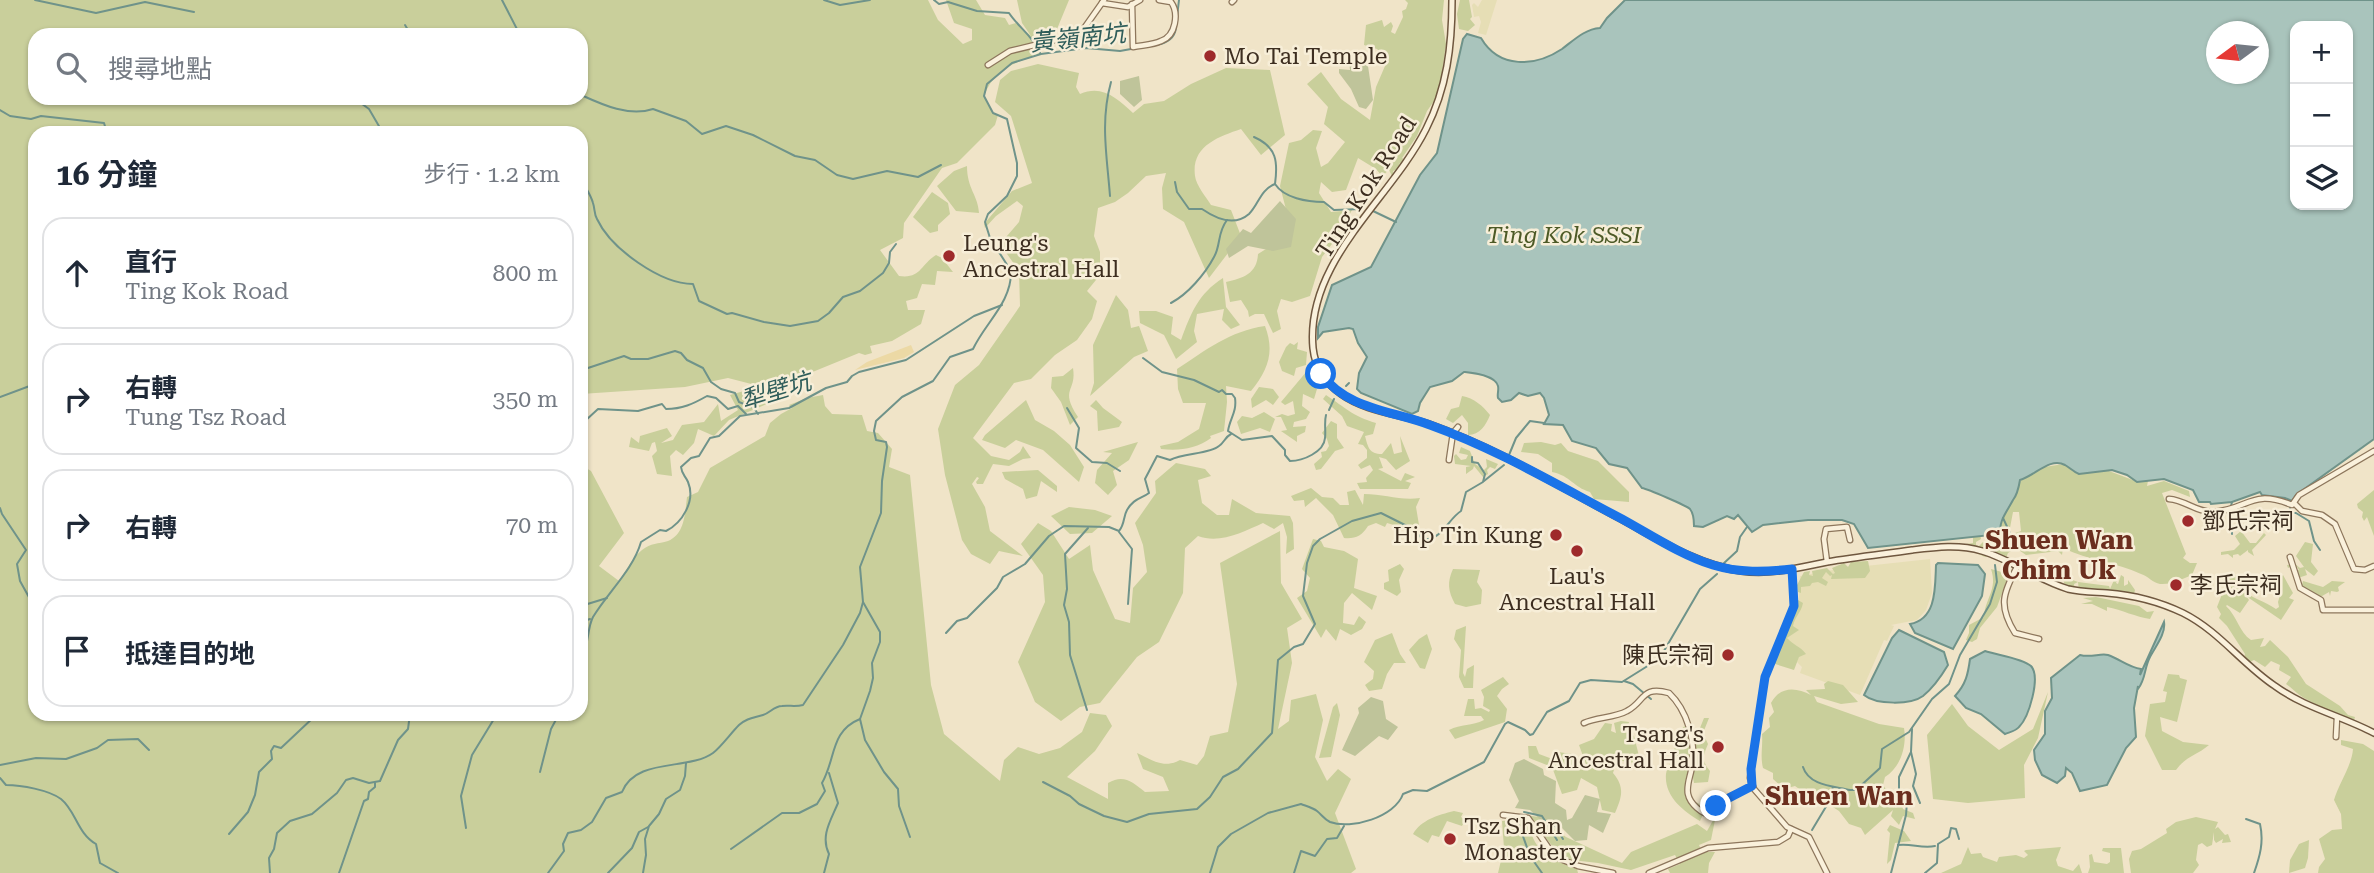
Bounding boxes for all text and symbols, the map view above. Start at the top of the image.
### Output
water label: 黃嶺南坑 [1029,19,1130,57]
north arrow [2206,21,2269,84]
map controls [2290,21,2353,210]
button: + [2290,21,2353,84]
search box [28,28,588,105]
place label: Mo Tai Temple [1224,43,1387,70]
icon: search [52,48,90,86]
marker: Mo Tai Temple [1202,48,1218,64]
text: 搜尋地點 [108,54,212,84]
button: − [2290,84,2353,147]
street label: Ting Kok Road [1311,111,1422,263]
button: layers [2290,147,2353,210]
text: 16 分鐘 [56,157,157,192]
text: 步行 · 1.2 km [423,161,560,188]
park label: Ting Kok SSSI [1487,222,1643,249]
place label: Leung's Ancestral Hall [963,230,1119,283]
text: 直行 [125,247,177,277]
marker: Leung's Ancestral Hall [941,248,957,264]
icon: ahead [58,254,96,292]
text: 800 m [493,260,558,287]
text: Ting Kok Road [125,278,289,305]
route start [1305,358,1336,389]
water label: 犁壁坑 [737,366,817,415]
text: 右轉 [125,373,177,403]
icon: right [58,380,96,418]
text: 350 m [493,386,558,413]
text: Tung Tsz Road [125,404,286,431]
icon: right [58,506,96,544]
place label: 鄧氏宗祠 [2202,508,2294,535]
text: 70 m [505,512,558,539]
text: 右轉 [125,513,177,543]
marker: 鄧氏宗祠 [2180,513,2196,529]
place label: Hip Tin Kung [1393,522,1542,549]
district label: Shuen Wan Chim Uk [1985,525,2133,585]
marker: Hip Tin Kung [1548,527,1564,543]
marker: Lau's Ancestral Hall [1569,543,1585,559]
place label: Lau's Ancestral Hall [1499,563,1655,616]
place label: 李氏宗祠 [2190,572,2282,599]
marker: 李氏宗祠 [2168,577,2184,593]
icon: arrive [58,632,96,670]
text: 抵達目的地 [125,639,255,669]
place label: 陳氏宗祠 [1622,642,1714,669]
marker: 陳氏宗祠 [1720,647,1736,663]
place label: Tsang's Ancestral Hall [1548,721,1704,774]
marker: Tsang's Ancestral Hall [1710,739,1726,755]
district label: Shuen Wan [1765,781,1913,811]
route end [1700,790,1731,821]
place label: Tsz Shan Monastery [1464,813,1583,866]
marker: Tsz Shan Monastery [1442,831,1458,847]

